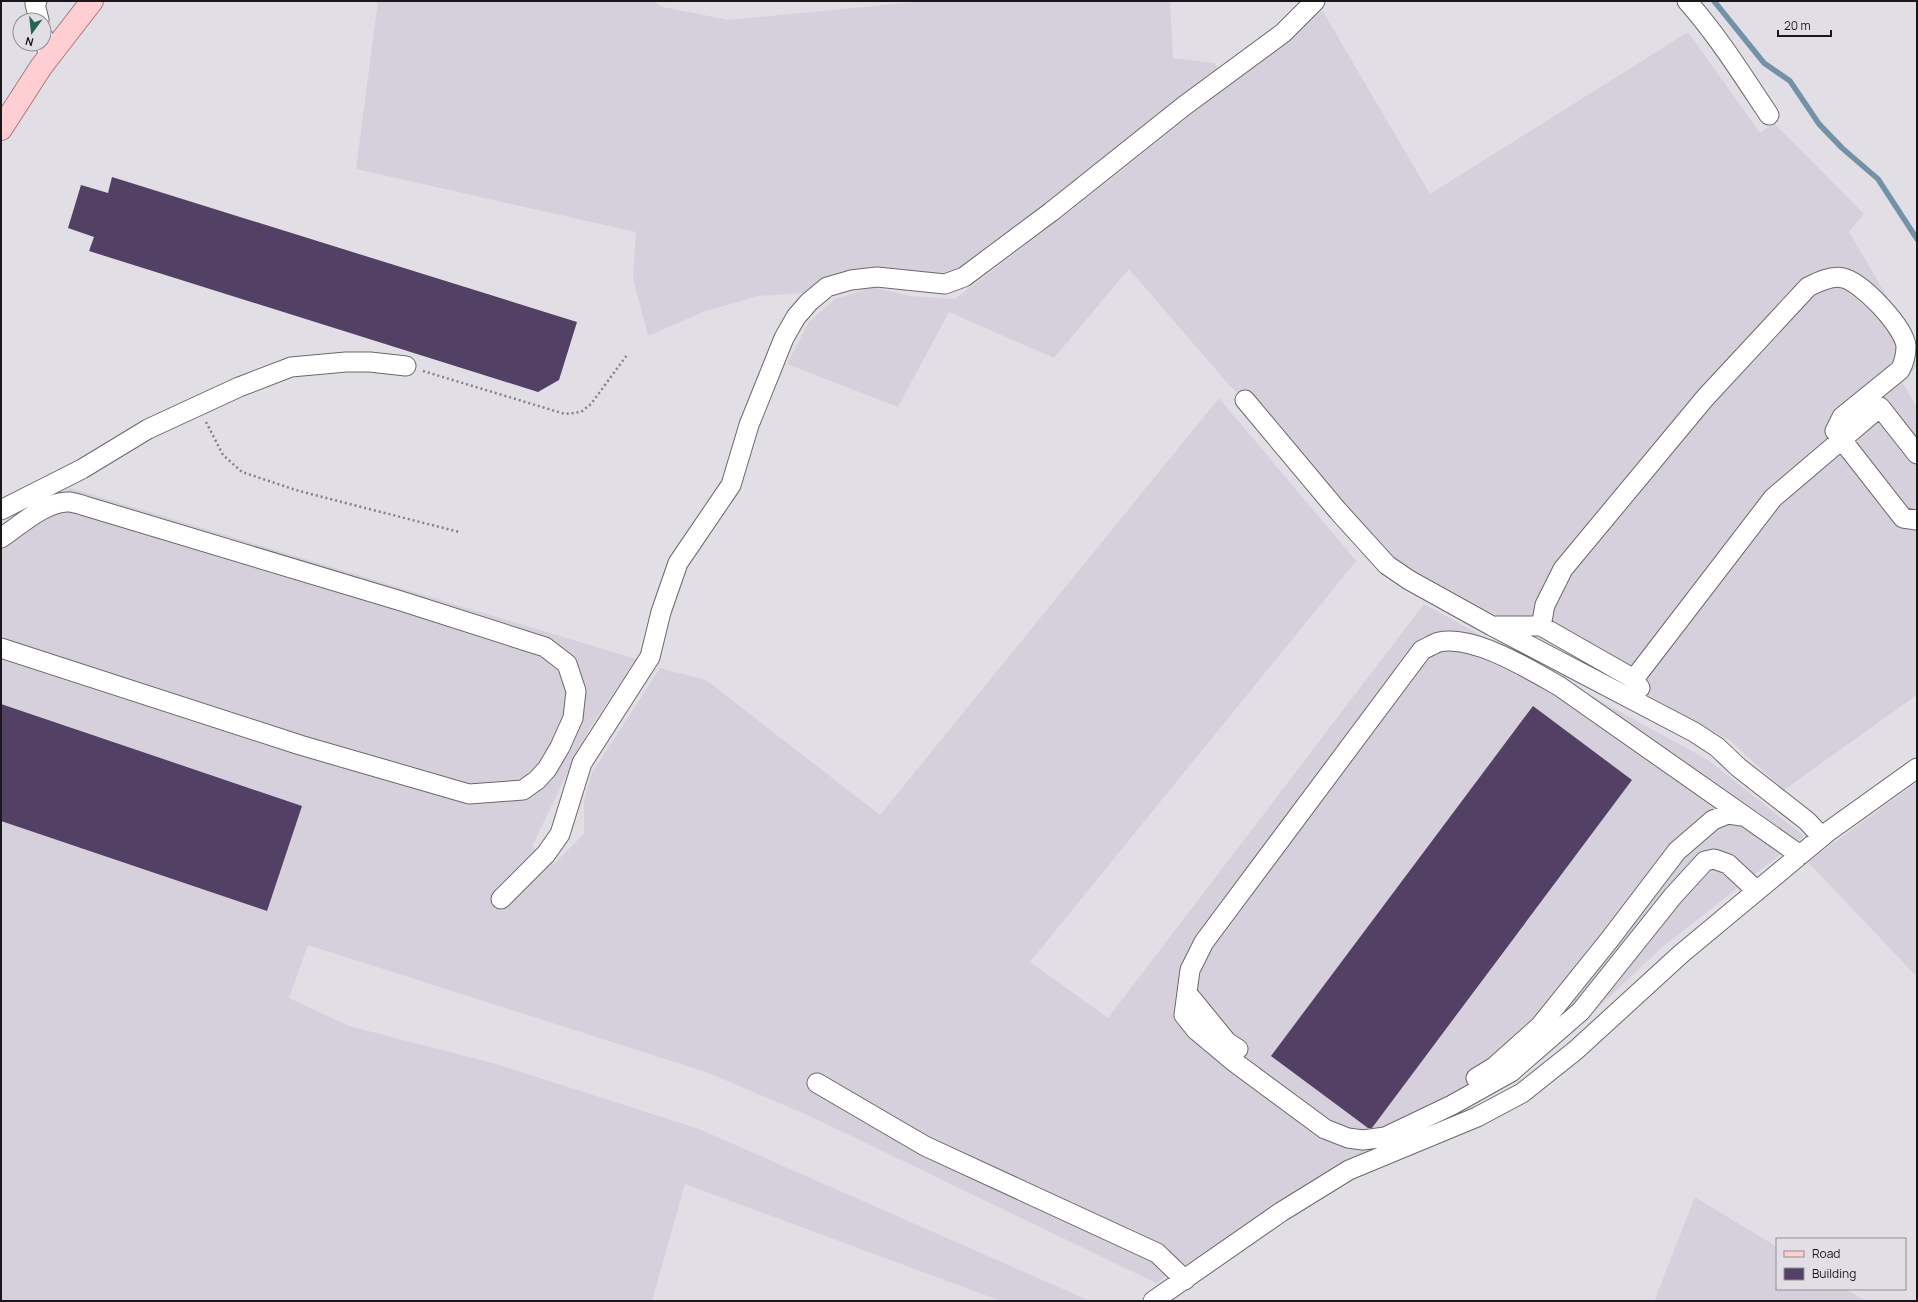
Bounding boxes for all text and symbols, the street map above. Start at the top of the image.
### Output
north arrow [12,12,52,52]
scale bar [1778,12,1831,38]
text: 20 m [1784,17,1811,34]
text: N [23,34,35,50]
legend [1776,1238,1906,1290]
text: Road [1812,1245,1840,1262]
text: Building [1812,1265,1856,1282]

